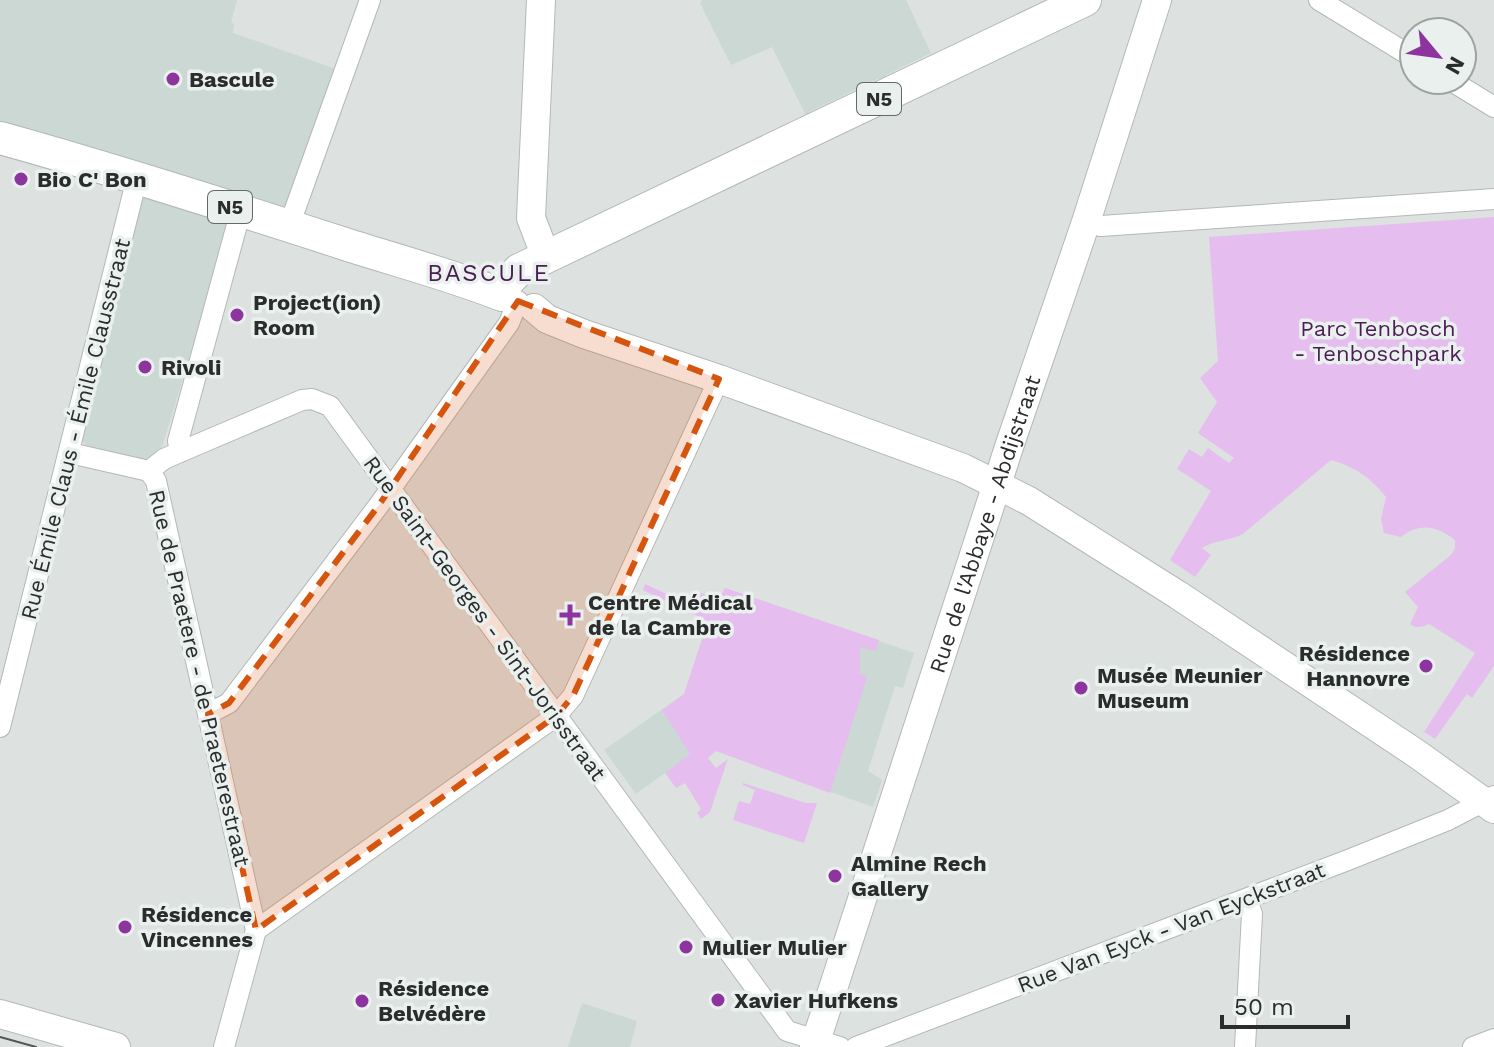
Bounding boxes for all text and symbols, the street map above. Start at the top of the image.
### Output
north arrow [1398,16,1478,96]
text: N [1440,52,1470,79]
place label: Bascule [189,67,274,92]
marker: Bascule [164,70,182,88]
road number: N5 [857,83,901,115]
place label: Bio C' Bon [37,167,147,192]
marker: Bio C' Bon [12,170,30,188]
road number: N5 [208,191,252,223]
street label: Rue Émile Claus - Émile Clausstraat [16,236,135,622]
district label: BASCULE [427,259,551,287]
place label: Project(ion) Room [253,290,381,340]
marker: Project(ion) Room [228,306,246,324]
park label: Parc Tenbosch - Tenboschpark [1294,316,1462,366]
place label: Rivoli [161,355,221,380]
marker: Rivoli [136,358,154,376]
street label: Rue de l'Abbaye - Abdijstraat [924,372,1046,676]
street label: Rue Saint-Georges - Sint-Jorisstraat [358,451,611,785]
street label: Rue de Praetere - de Praeterestraat [144,487,255,869]
place label: Centre Médical de la Cambre [588,590,753,640]
marker: Centre Médical de la Cambre [559,604,581,626]
place label: Résidence Hannovre [1299,641,1410,691]
marker: Résidence Hannovre [1417,657,1435,675]
place label: Musée Meunier Museum [1097,663,1263,713]
marker: Musée Meunier Museum [1072,679,1090,697]
place label: Almine Rech Gallery [851,851,987,901]
street label: Rue Van Eyck - Van Eyckstraat [1014,857,1328,998]
marker: Almine Rech Gallery [826,867,844,885]
place label: Résidence Vincennes [141,902,253,952]
marker: Résidence Vincennes [116,918,134,936]
place label: Mulier Mulier [702,935,847,960]
marker: Mulier Mulier [677,938,695,956]
place label: Résidence Belvédère [378,976,489,1026]
scale bar [1222,979,1348,1029]
place label: Xavier Hufkens [734,988,898,1013]
marker: Xavier Hufkens [709,991,727,1009]
marker: Résidence Belvédère [353,992,371,1010]
text: 50 m [1234,993,1294,1021]

